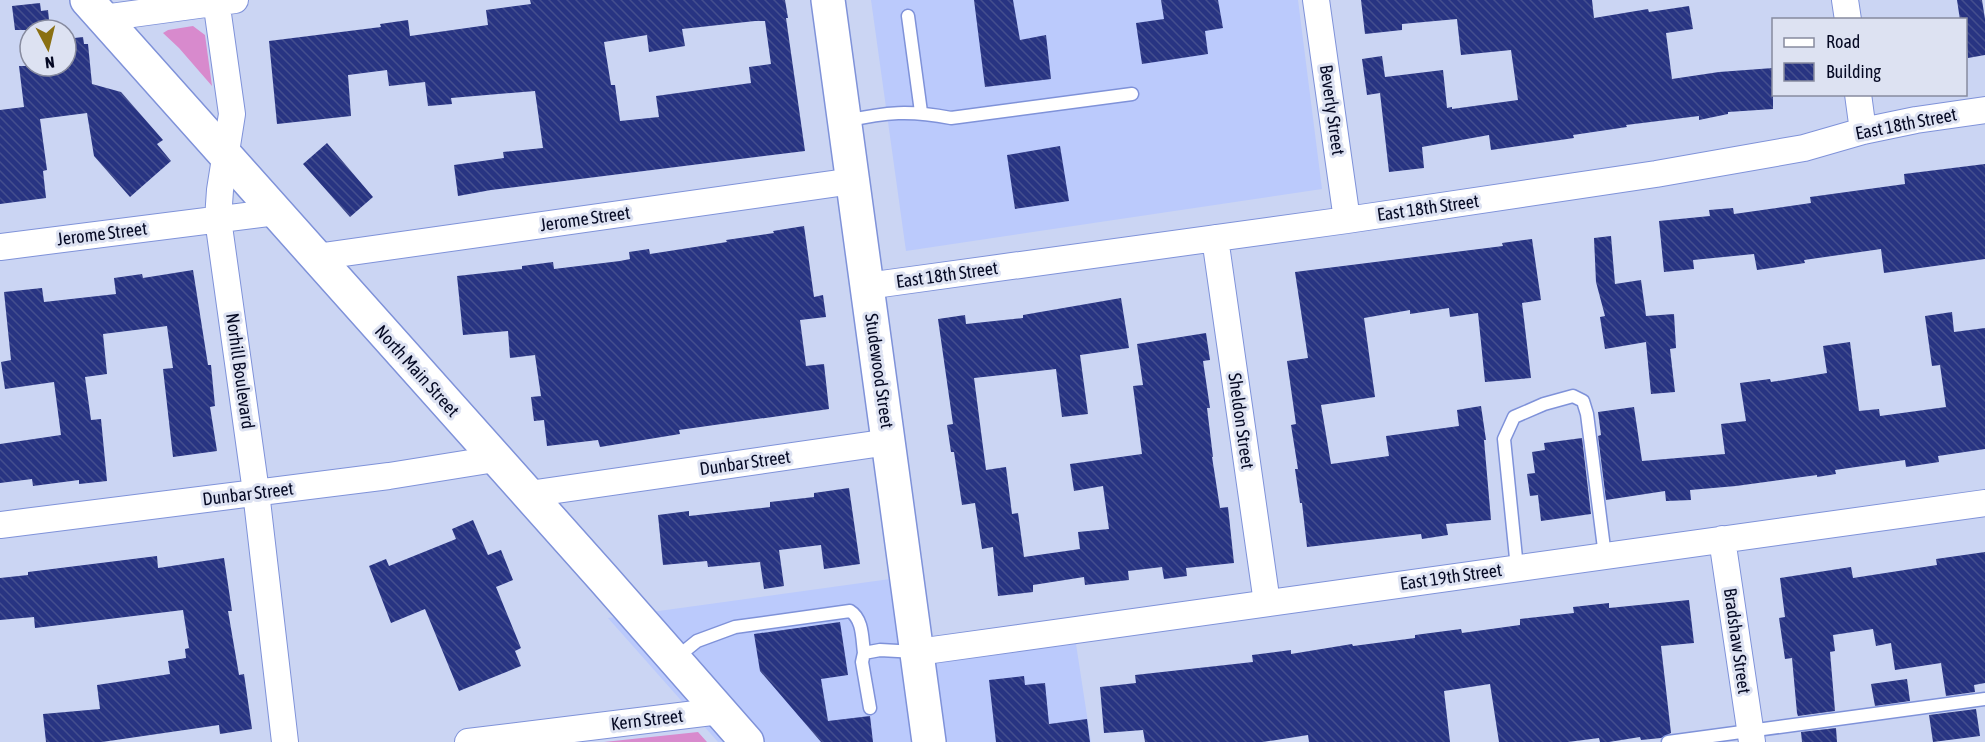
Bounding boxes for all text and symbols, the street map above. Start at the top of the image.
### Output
north arrow [18,18,78,78]
legend [1772,18,1967,96]
text: Road [1826,31,1860,52]
text: N [44,53,56,72]
text: Building [1826,61,1881,82]
street label: Beverly Street [1316,63,1349,157]
street label: East 18th Street [1853,103,1958,144]
street label: East 18th Street [1376,190,1480,225]
street label: Jerome Street [539,202,631,235]
street label: Jerome Street [56,218,148,249]
street label: East 18th Street [895,257,999,292]
street label: Norhill Boulevard [222,312,259,430]
street label: Studewood Street [861,312,898,430]
street label: North Main Street [371,321,464,421]
street label: Sheldon Street [1224,372,1259,470]
street label: Dunbar Street [698,446,792,479]
street label: Dunbar Street [201,477,295,510]
street label: East 19th Street [1399,559,1503,594]
street label: Bradshaw Street [1720,587,1755,695]
street label: Kern Street [610,705,684,734]

